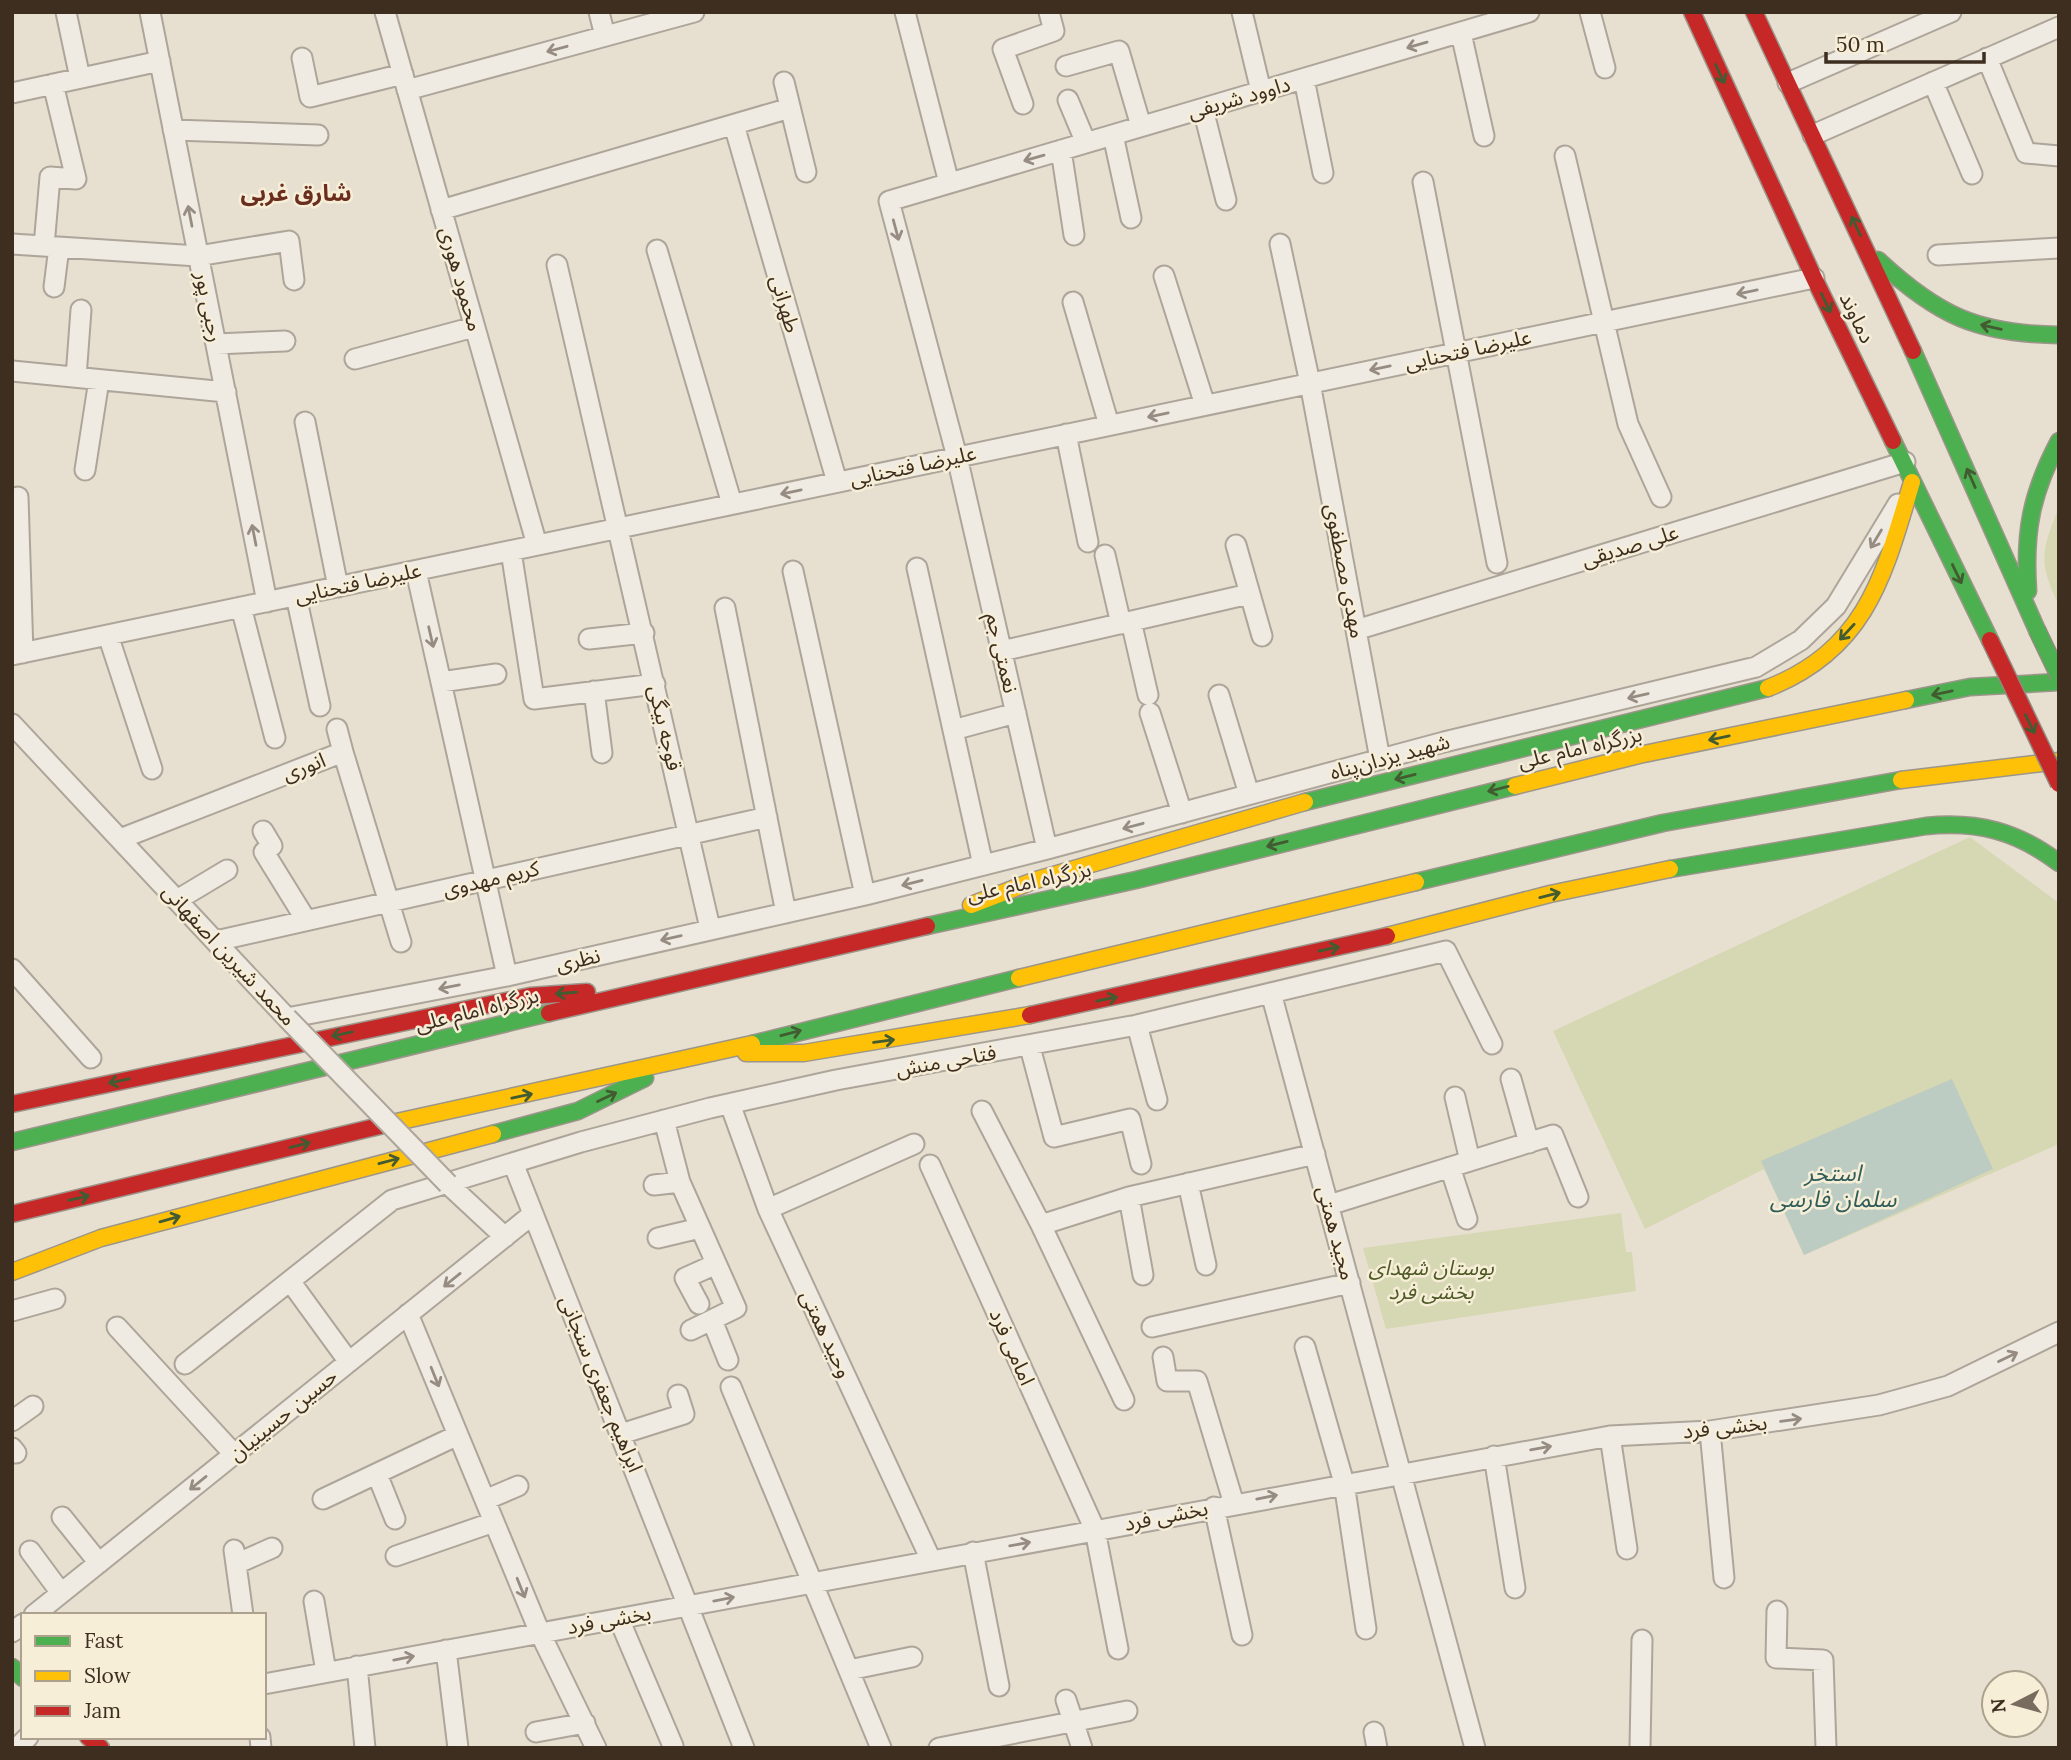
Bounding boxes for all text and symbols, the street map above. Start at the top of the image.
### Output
scale bar [1826,21,1983,65]
text: 50 m [1836,31,1885,58]
one-way arrow [1406,40,1428,53]
one-way arrow [546,44,568,57]
one-way arrow [1714,63,1728,84]
street label: داوود شریفی [1184,70,1293,125]
one-way arrow [1023,153,1045,166]
district label: شارق غربی [240,178,352,207]
one-way arrow [183,205,197,228]
one-way arrow [1849,216,1862,237]
one-way arrow [890,218,903,241]
street label: محمود هوری [434,223,489,334]
street label: رجبی پور [189,268,230,345]
street label: طهرانی [764,272,807,336]
one-way arrow [1736,285,1759,299]
street label: دماوند [1834,288,1881,348]
one-way arrow [1820,292,1834,313]
one-way arrow [1980,320,2003,333]
street label: علیرضا فتحنایی [1402,323,1534,376]
one-way arrow [1369,362,1392,376]
one-way arrow [1147,409,1170,422]
street label: علیرضا فتحنایی [847,439,979,492]
one-way arrow [1964,467,1977,489]
one-way arrow [780,485,803,499]
street label: مهدی مصطفوی [1319,501,1372,640]
street label: علی صدیقی [1578,518,1682,573]
one-way arrow [247,524,260,547]
one-way arrow [1868,529,1882,549]
street label: علیرضا فتحنایی [292,556,424,609]
one-way arrow [1951,563,1965,584]
street label: نعمتی جم [978,610,1025,696]
one-way arrow [1839,623,1856,640]
one-way arrow [425,625,438,648]
street label: قوجه بیگی [643,682,688,773]
one-way arrow [1931,686,1954,700]
one-way arrow [1627,690,1649,703]
one-way arrow [2024,713,2037,734]
street label: بزرگراه امام علی [1515,720,1645,778]
street label: شهید یزدان‌پناه [1327,728,1453,786]
one-way arrow [1708,732,1731,746]
street label: انوری [278,746,329,787]
one-way arrow [1394,771,1417,785]
one-way arrow [1487,783,1509,796]
one-way arrow [1122,820,1144,833]
one-way arrow [1266,838,1289,851]
street label: کریم مهدوی [440,854,543,905]
street label: بزرگراه امام علی [964,855,1094,911]
one-way arrow [901,877,924,890]
street label: محمد شیرین اصفهانی [157,878,302,1031]
one-way arrow [1538,887,1561,901]
one-way arrow [660,932,683,945]
street label: نظری [553,941,603,978]
one-way arrow [1317,941,1340,955]
one-way arrow [438,980,461,994]
street label: بزرگراه امام علی [412,981,542,1041]
one-way arrow [555,987,577,1000]
one-way arrow [1095,991,1118,1005]
one-way arrow [779,1026,802,1039]
one-way arrow [331,1028,354,1042]
one-way arrow [872,1034,894,1047]
street label: فتاحی منش [894,1038,998,1083]
one-way arrow [108,1075,131,1088]
one-way arrow [510,1088,533,1102]
one-way arrow [596,1089,617,1103]
one-way arrow [288,1138,311,1151]
one-way arrow [378,1154,400,1167]
water label: استخر سلمان فارسی [1770,1158,1897,1213]
street label: مجید همتی [1311,1183,1362,1283]
one-way arrow [67,1191,90,1204]
one-way arrow [158,1212,180,1225]
park label: بوستان شهدای بخشی فرد [1368,1254,1494,1305]
one-way arrow [443,1272,461,1287]
street label: وحید همتی [794,1286,859,1382]
street label: ابراهیم جعفری سنجانی [552,1291,649,1477]
street label: امامی فرد [984,1304,1041,1389]
one-way arrow [1997,1349,2018,1363]
street label: حسین حسینیان [223,1362,343,1467]
one-way arrow [429,1366,442,1388]
street label: بخشی فرد [1681,1409,1769,1444]
one-way arrow [1779,1413,1802,1426]
one-way arrow [1529,1441,1552,1454]
one-way arrow [189,1476,207,1491]
one-way arrow [1255,1490,1278,1504]
street label: بخشی فرد [1122,1494,1210,1537]
one-way arrow [1008,1536,1031,1550]
one-way arrow [516,1576,529,1598]
one-way arrow [712,1591,735,1605]
street label: بخشی فرد [565,1599,653,1640]
legend [21,1613,266,1739]
text: Fast [84,1627,124,1654]
one-way arrow [392,1651,415,1664]
text: Slow [84,1662,131,1689]
north arrow [1980,1669,2050,1739]
text: Jam [83,1697,121,1724]
text: N [1985,1697,2011,1714]

